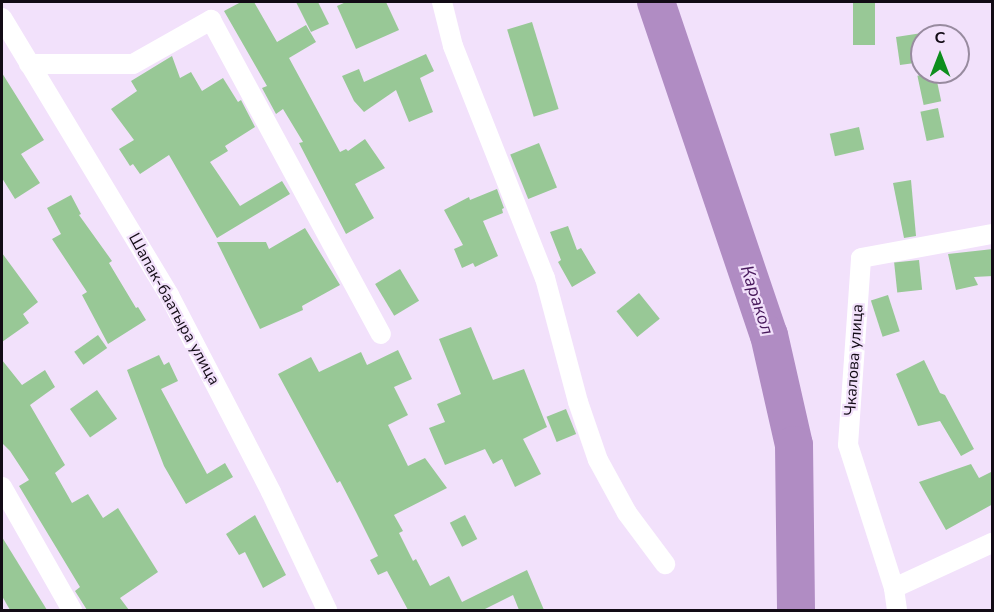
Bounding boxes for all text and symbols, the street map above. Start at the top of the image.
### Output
north arrow [910,24,970,84]
text: С [935,27,945,49]
street label: Шапак-баатыра улица [124,230,224,388]
water label: Каракол [736,263,778,337]
street label: Чкалова улица [841,303,867,417]

